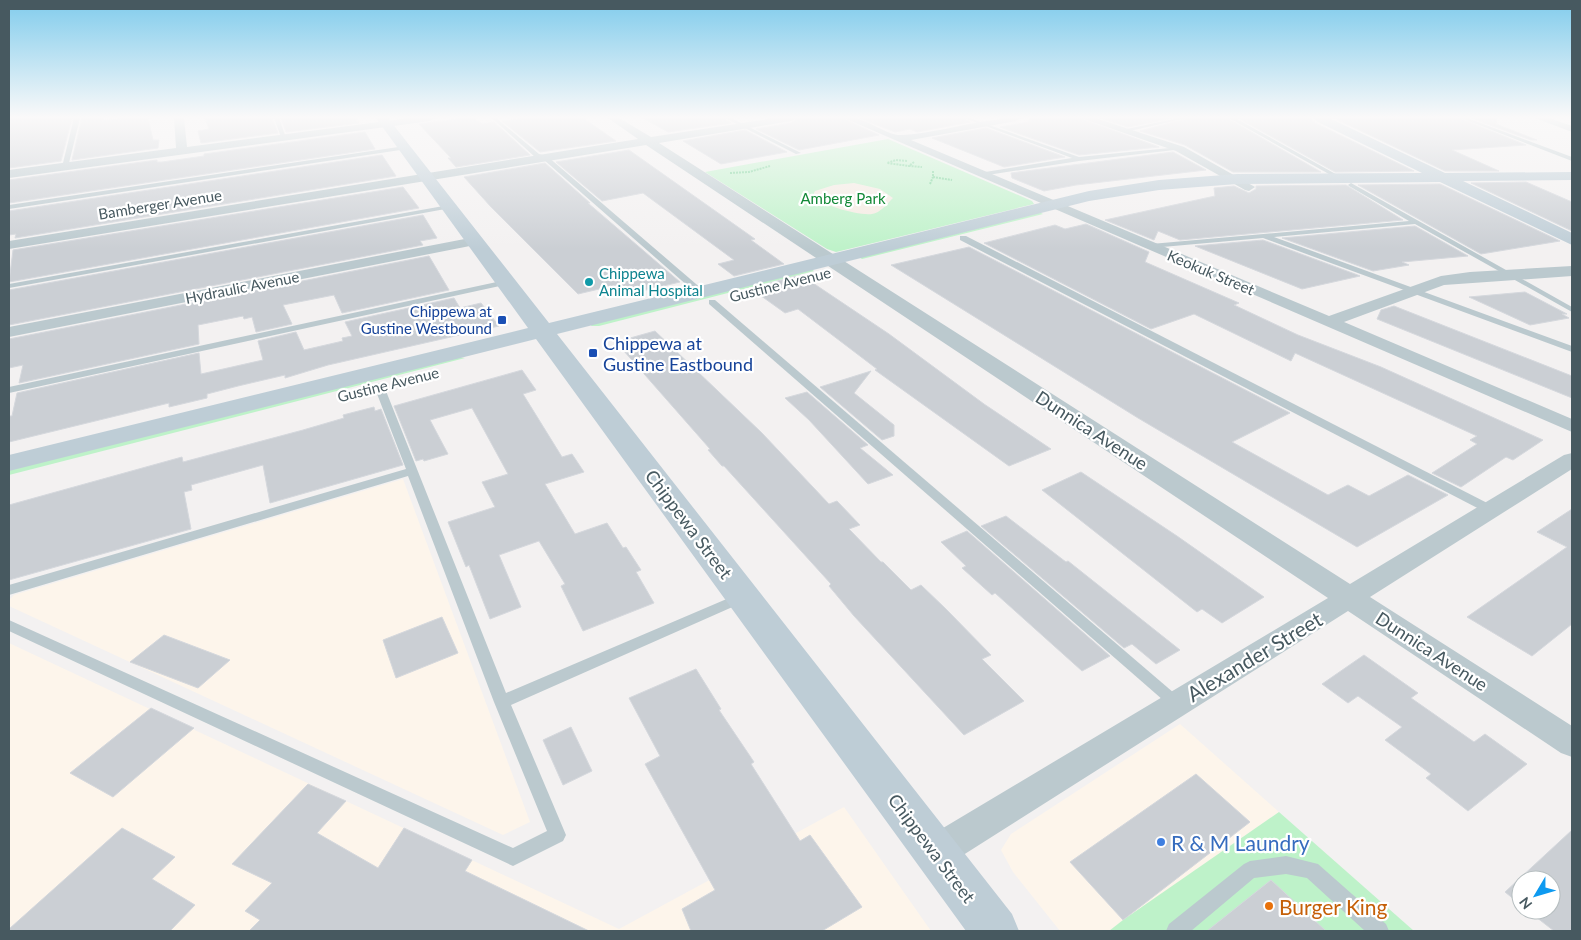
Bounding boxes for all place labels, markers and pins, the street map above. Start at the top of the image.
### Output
place label: Chippewa Animal Hospital [599,264,703,299]
marker: Chippewa Animal Hospital [583,276,595,288]
place label: Chippewa at Gustine Westbound [361,302,493,337]
marker: Chippewa at Gustine Westbound [496,314,508,326]
place label: Chippewa at Gustine Eastbound [603,332,753,375]
marker: Chippewa at Gustine Eastbound [587,347,599,359]
place label: R & M Laundry [1171,830,1310,855]
marker: R & M Laundry [1155,836,1167,848]
place label: Burger King [1279,894,1388,919]
marker: Burger King [1263,900,1275,912]

